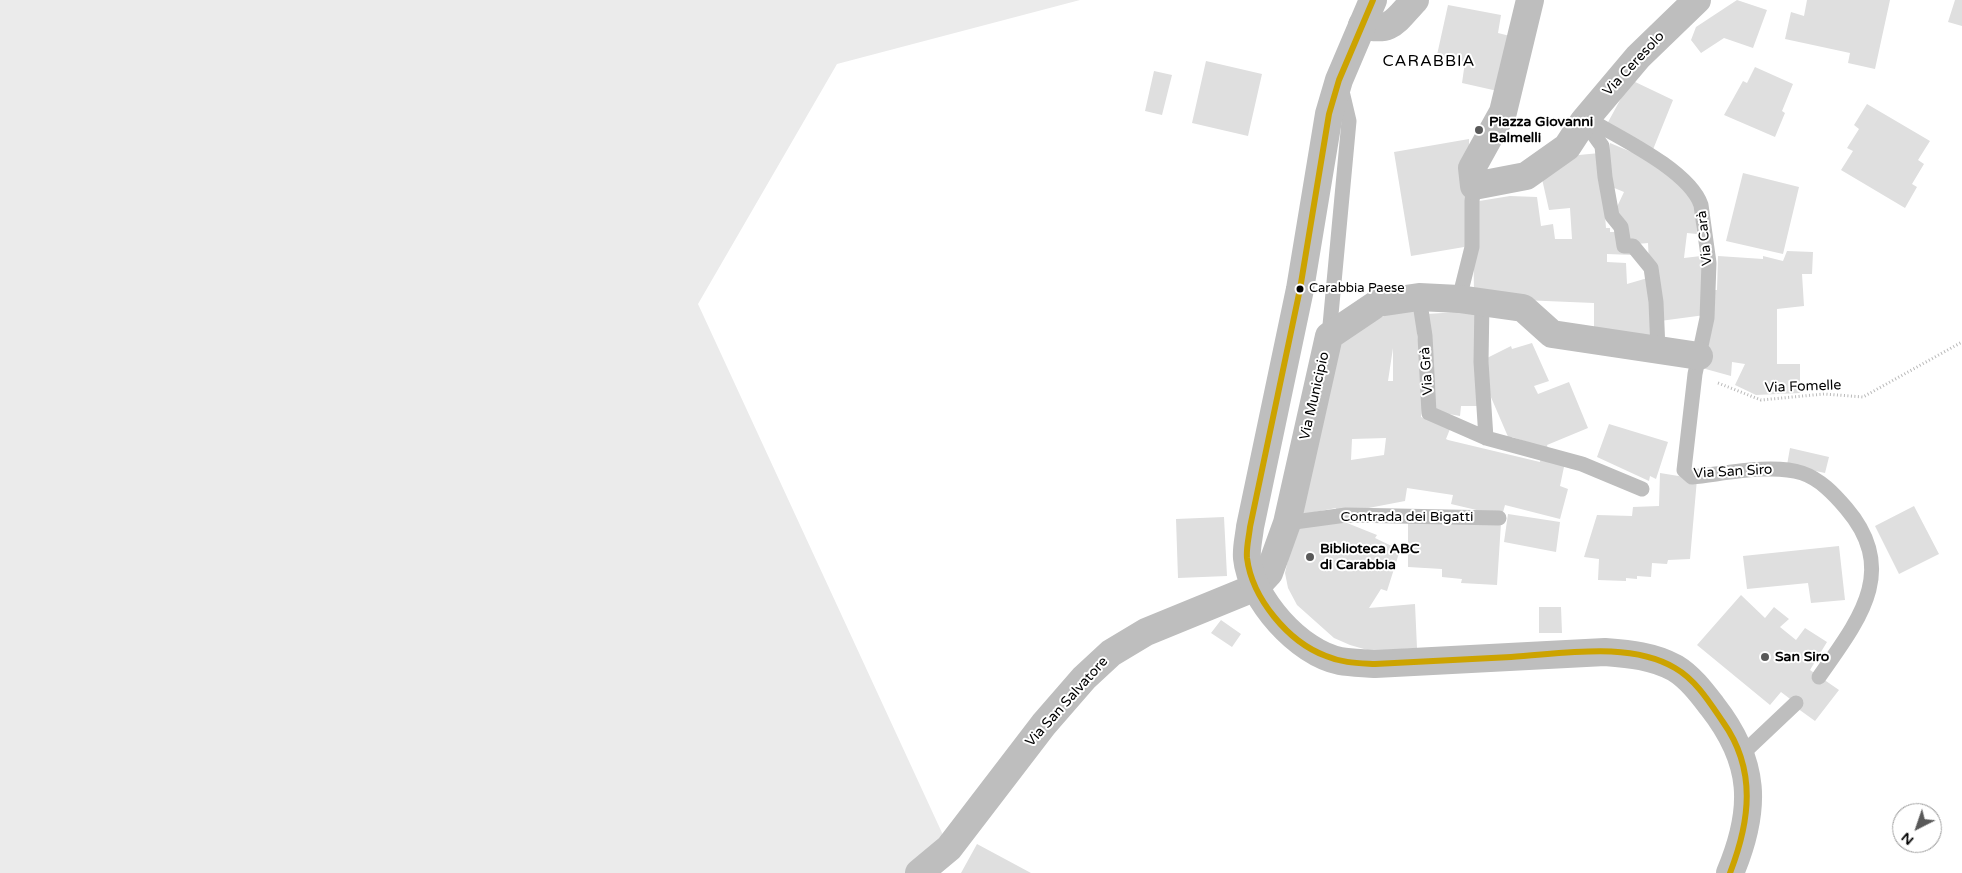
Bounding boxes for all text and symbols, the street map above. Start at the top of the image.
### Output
street label: Via Ceresolo [1600,28,1668,100]
district label: CARABBIA [1381,52,1477,72]
place label: Piazza Giovanni Balmelli [1489,114,1593,146]
marker: Piazza Giovanni Balmelli [1473,124,1485,136]
street label: Via Carà [1694,210,1716,266]
place label: Carabbia Paese [1309,281,1405,297]
marker: Carabbia Paese [1295,284,1305,294]
street label: Via Grà [1417,346,1437,396]
street label: Via Municipio [1297,350,1333,442]
street label: Via Fomelle [1764,377,1842,397]
street label: Via San Siro [1693,462,1773,482]
street label: Contrada dei Bigatti [1341,509,1473,525]
place label: Biblioteca ABC di Carabbia [1320,541,1419,574]
marker: Biblioteca ABC di Carabbia [1304,551,1316,563]
place label: San Siro [1775,649,1829,665]
marker: San Siro [1759,651,1771,663]
street label: Via San Salvatore [1022,654,1112,750]
north arrow [1892,803,1942,853]
text: N [1898,829,1917,849]

